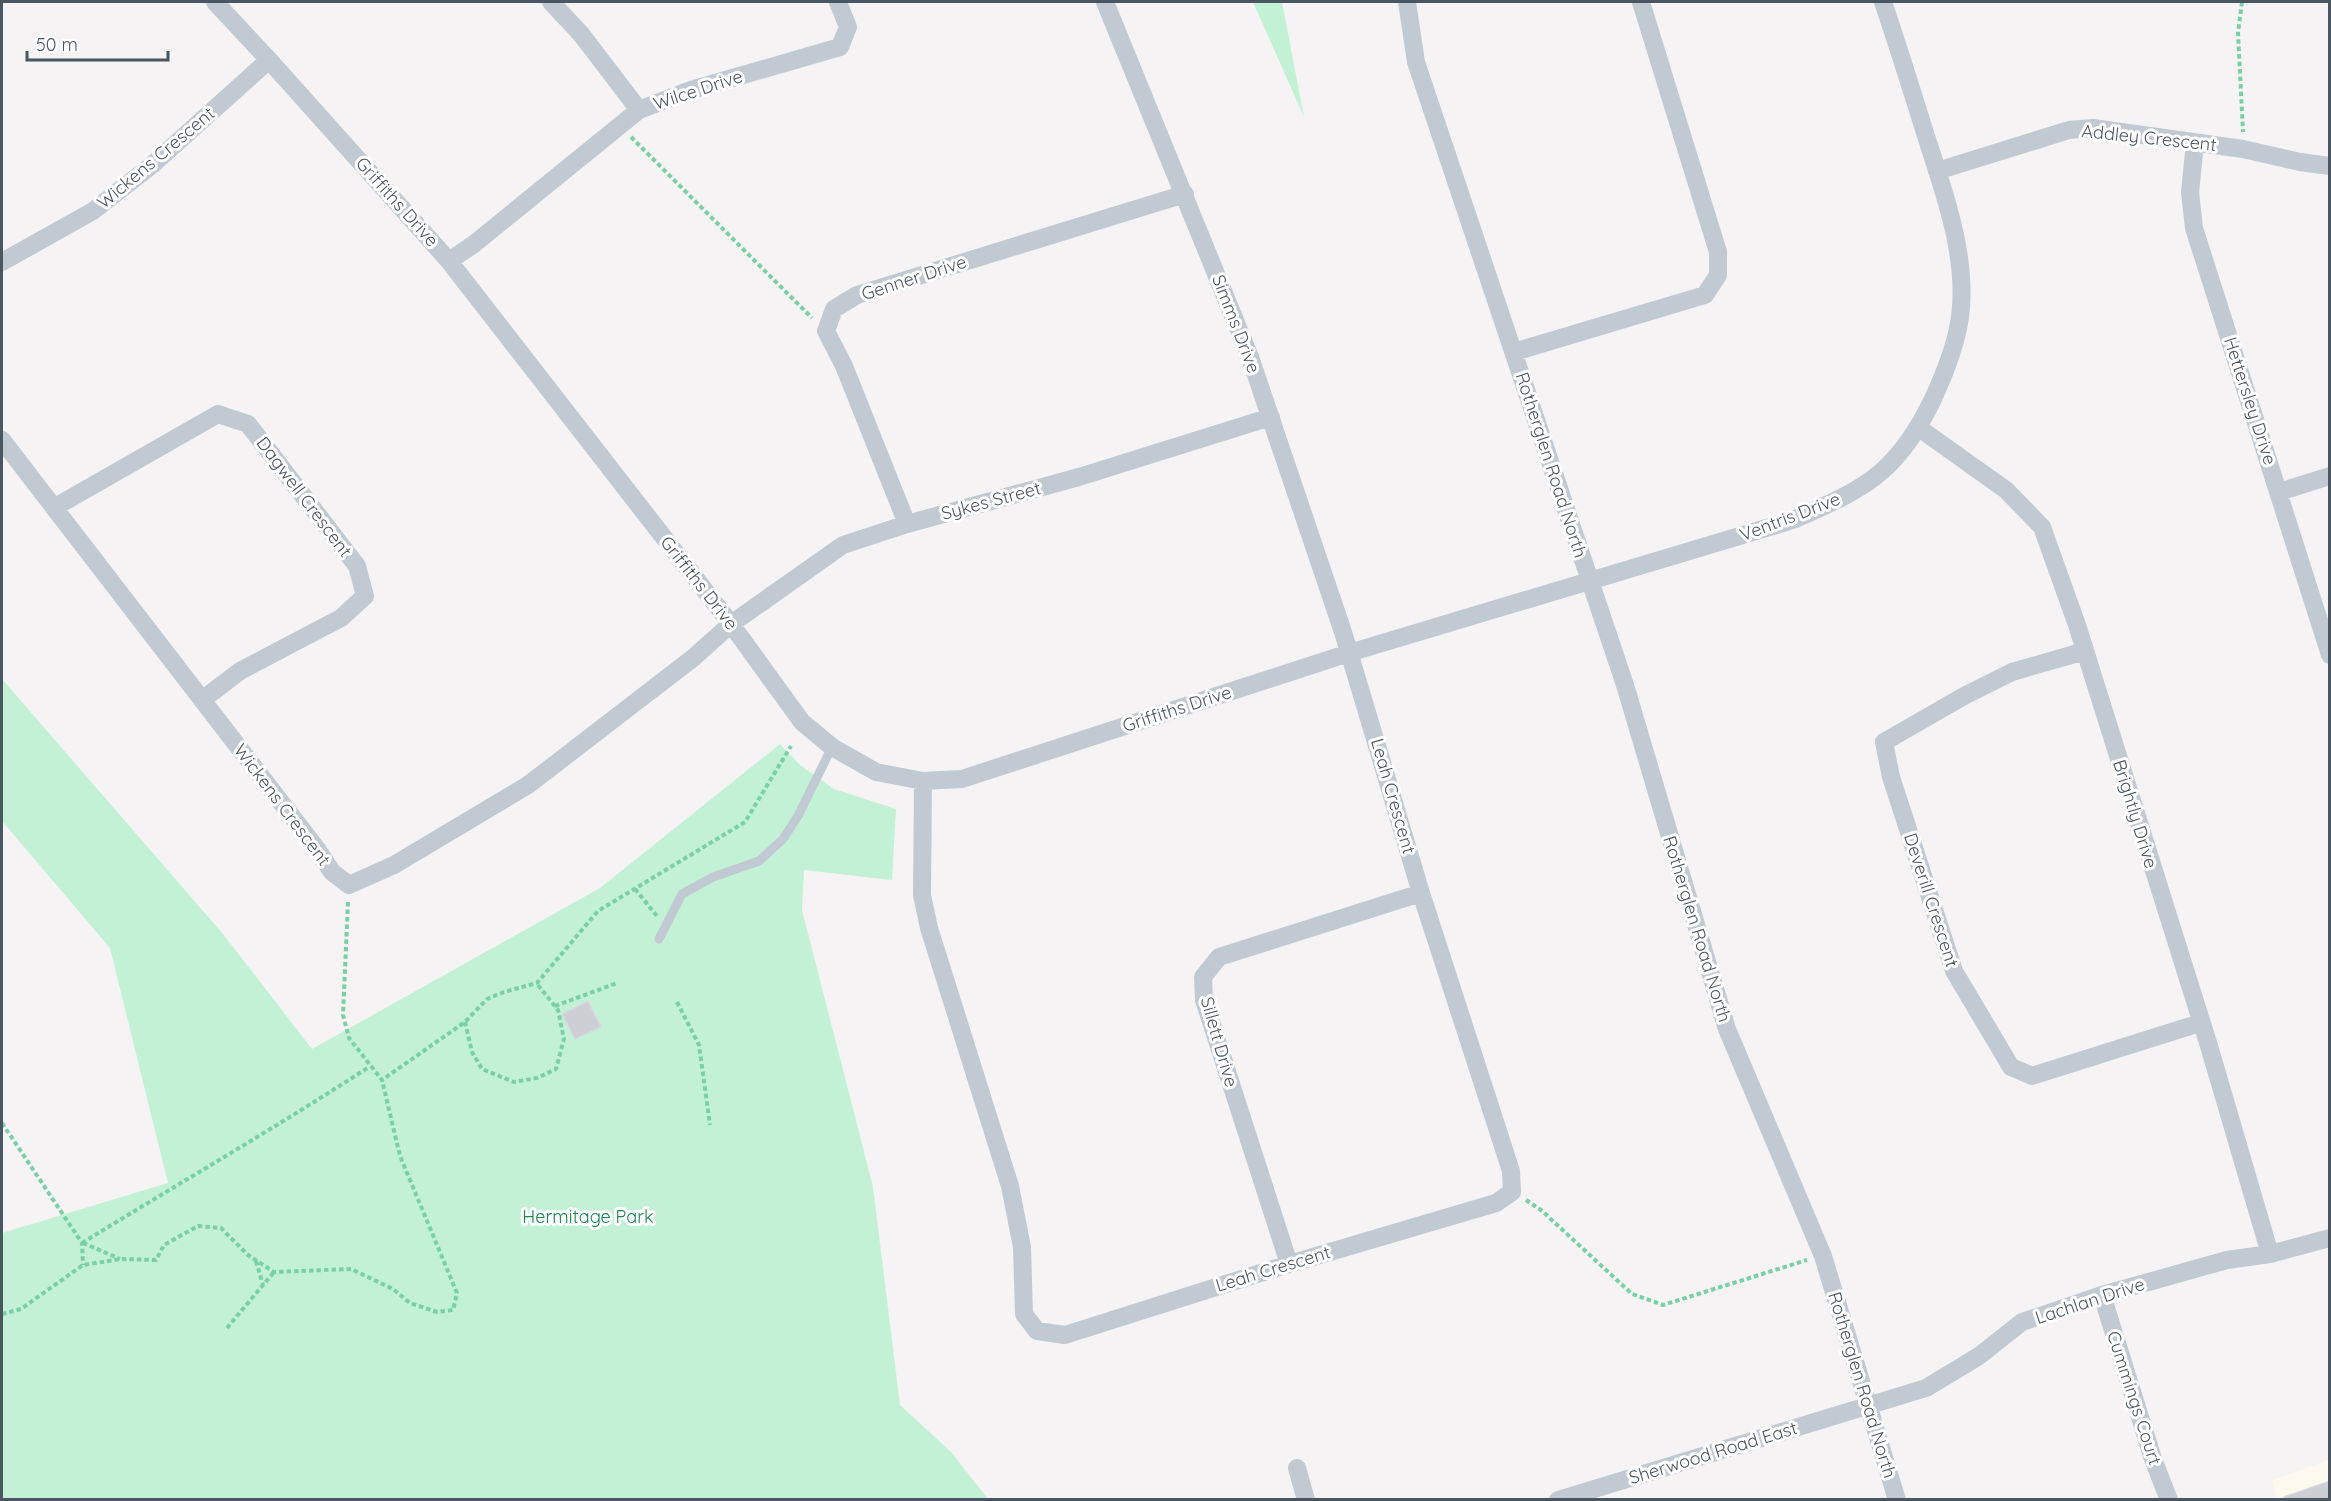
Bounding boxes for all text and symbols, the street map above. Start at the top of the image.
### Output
scale bar [27,24,168,62]
text: 50 m [36,33,78,56]
street label: Wilce Drive [650,64,746,115]
street label: Wickens Crescent [92,102,219,214]
street label: Addley Crescent [2080,119,2218,156]
street label: Griffiths Drive [351,152,444,251]
street label: Genner Drive [859,250,969,305]
street label: Simms Drive [1207,271,1266,376]
street label: Hettersley Drive [2219,334,2282,468]
street label: Rotherglen Road North [1511,369,1592,560]
street label: Dagwell Crescent [252,432,357,561]
street label: Sykes Street [938,476,1043,525]
street label: Ventris Drive [1736,487,1843,546]
street label: Griffiths Drive [656,531,743,634]
street label: Griffiths Drive [1120,680,1234,737]
street label: Leah Crescent [1366,736,1421,856]
street label: Wickens Crescent [229,739,336,870]
street label: Brightly Drive [2108,757,2163,871]
street label: Deverill Crescent [1899,830,1964,970]
street label: Rotherglen Road North [1658,833,1737,1025]
street label: Sillett Drive [1196,994,1243,1090]
park label: Hermitage Park [522,1205,654,1228]
street label: Leah Crescent [1213,1240,1333,1297]
street label: Lachlan Drive [2032,1272,2147,1329]
street label: Rotherglen Road North [1823,1289,1902,1481]
street label: Cummings Court [2102,1328,2167,1468]
street label: Sherwood Road East [1626,1416,1800,1489]

